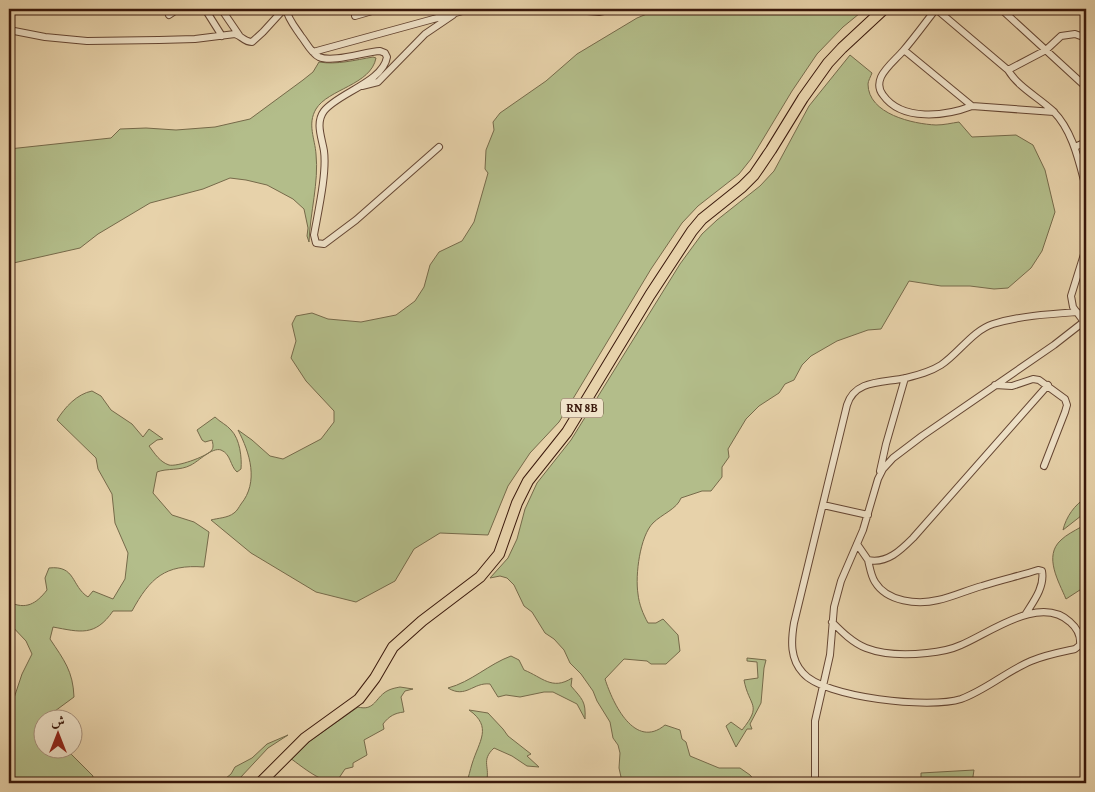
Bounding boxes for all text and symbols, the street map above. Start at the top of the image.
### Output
road number: RN 8B [561,398,603,418]
north arrow [32,710,82,760]
text: ش [51,712,65,731]

